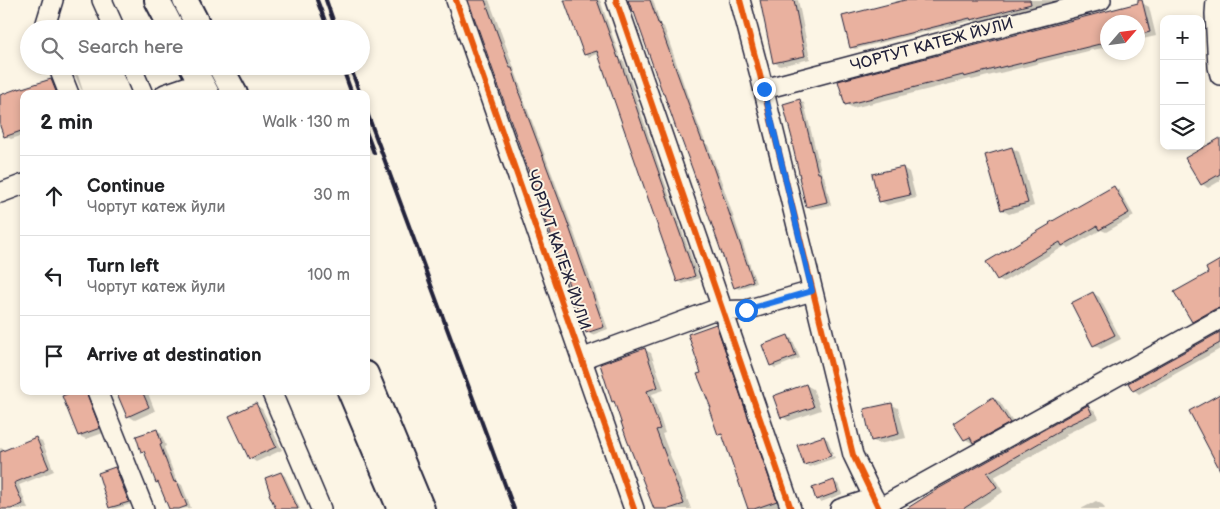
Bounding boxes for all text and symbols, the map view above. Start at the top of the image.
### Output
street label: ЧОРТУТ КАТЕЖ ЙУЛИ [848,14,1016,76]
north arrow [1100,15,1145,60]
map controls [1160,15,1205,150]
button: + [1160,15,1205,60]
search box [20,20,370,75]
icon: search [38,34,66,62]
text: Search here [78,36,183,59]
button: − [1160,60,1205,105]
route end [753,78,776,101]
button: layers [1160,105,1205,150]
text: 2 min [40,110,93,135]
text: Walk · 130 m [262,113,350,132]
street label: ЧОРТУТ КАТЕЖ ЙУЛИ [522,168,594,332]
text: Continue [87,175,165,198]
icon: ahead [40,182,68,210]
text: 30 m [313,186,350,205]
text: Чортут катеж йули [87,198,225,217]
text: Turn left [87,255,159,278]
icon: left [40,262,68,290]
text: 100 m [307,266,350,285]
text: Чортут катеж йули [87,278,225,297]
route start [735,299,758,322]
icon: arrive [40,342,68,370]
text: Arrive at destination [87,344,262,367]

